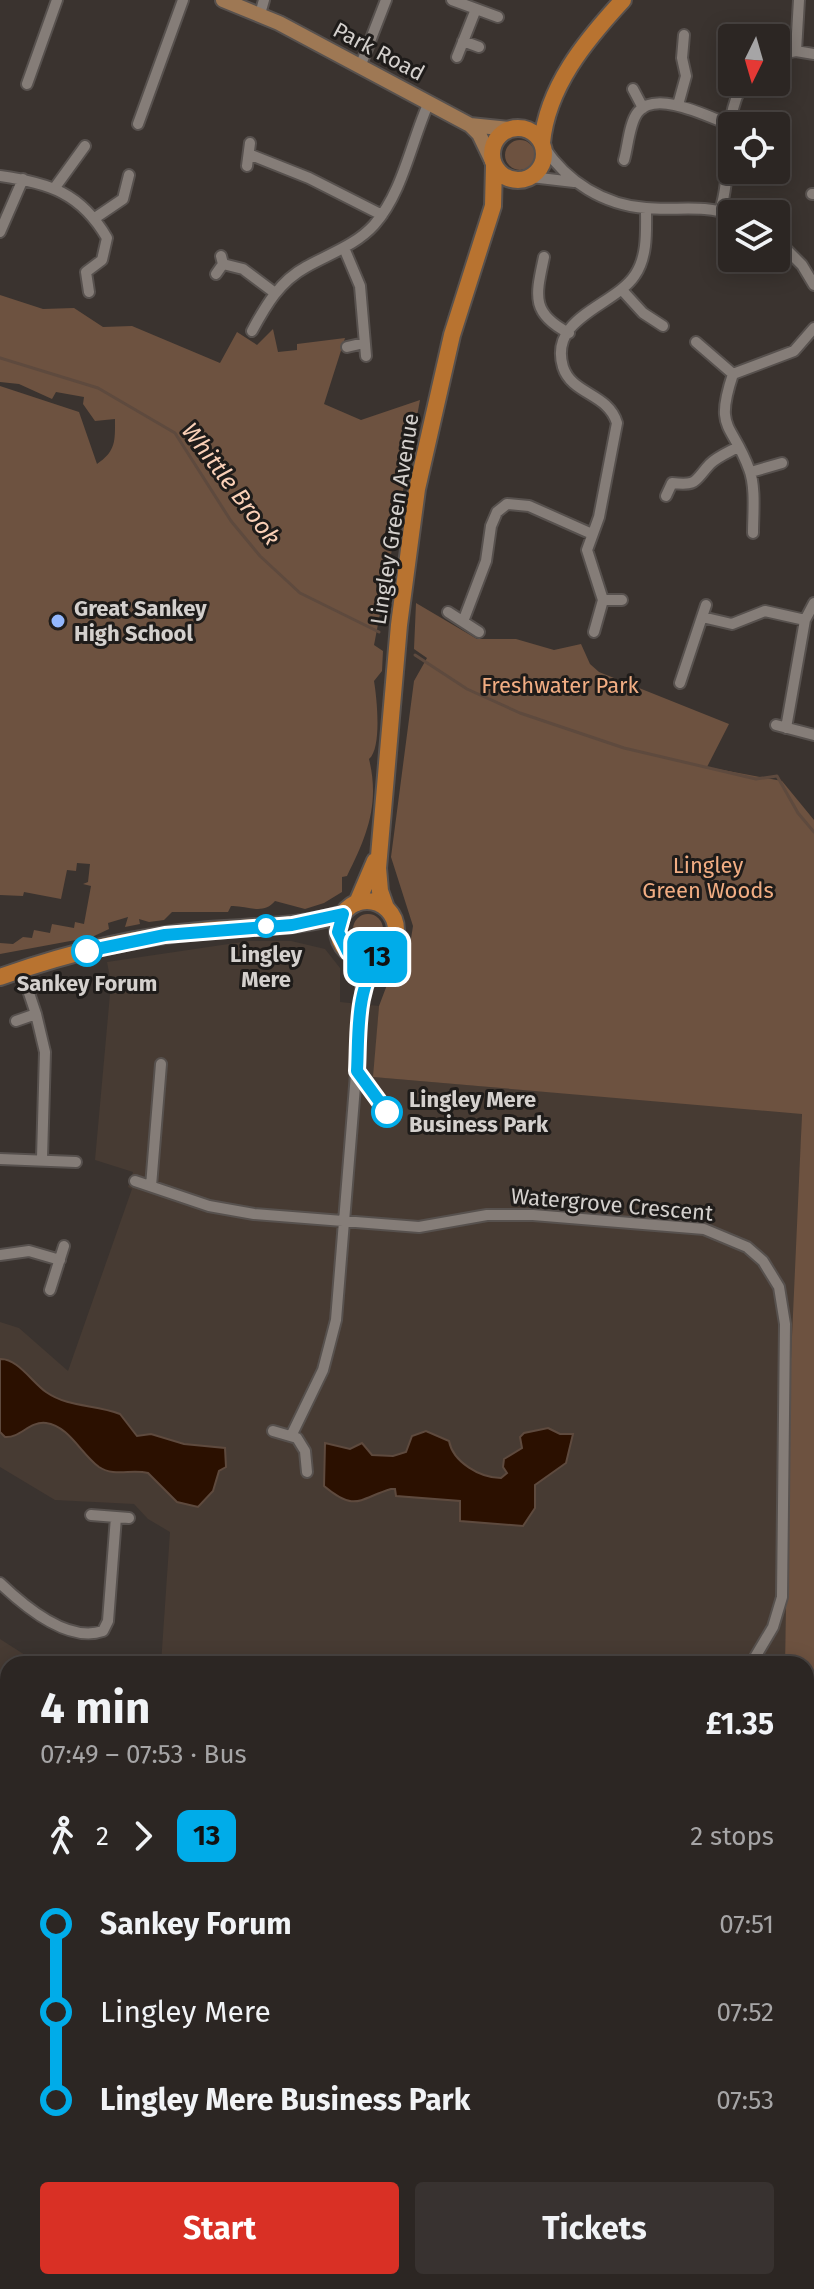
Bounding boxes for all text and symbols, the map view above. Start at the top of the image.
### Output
street label: Park Road [328,16,429,87]
north arrow [718,24,790,96]
map controls [718,24,790,272]
button: locate [718,112,790,184]
button: layers [718,200,790,272]
street label: Lingley Green Avenue [364,411,425,627]
water label: Whittle Brook [176,417,286,551]
place label: Great Sankey High School [74,595,207,647]
marker: Great Sankey High School [49,612,67,630]
park label: Freshwater Park [481,672,640,699]
park label: Lingley Green Woods [642,852,774,904]
marker: Lingley Mere [255,915,277,937]
line badge: 13 [341,931,413,983]
marker: Sankey Forum [72,936,102,966]
text: 13 [363,940,391,973]
place label: Lingley Mere [230,941,303,993]
place label: Sankey Forum [17,970,157,997]
place label: Lingley Mere Business Park [409,1086,549,1138]
marker: Lingley Mere Business Park [372,1097,402,1127]
street label: Watergrove Crescent [510,1182,714,1227]
text: 4 min [40,1682,150,1735]
text: £1.35 [706,1706,774,1742]
text: 07:49 – 07:53 · Bus [40,1739,247,1770]
icon: walk [40,1814,84,1858]
icon: forward [121,1814,165,1858]
text: 13 [193,1819,220,1852]
text: 2 [96,1821,109,1852]
text: 2 stops [690,1821,774,1852]
text: Sankey Forum [100,1906,292,1942]
text: 07:51 [719,1909,774,1940]
text: Lingley Mere [100,1994,271,2030]
text: 07:52 [717,1997,774,2028]
text: Lingley Mere Business Park [100,2082,470,2118]
text: 07:53 [716,2085,774,2116]
button: Start [40,2182,399,2274]
button: Tickets [415,2182,774,2274]

